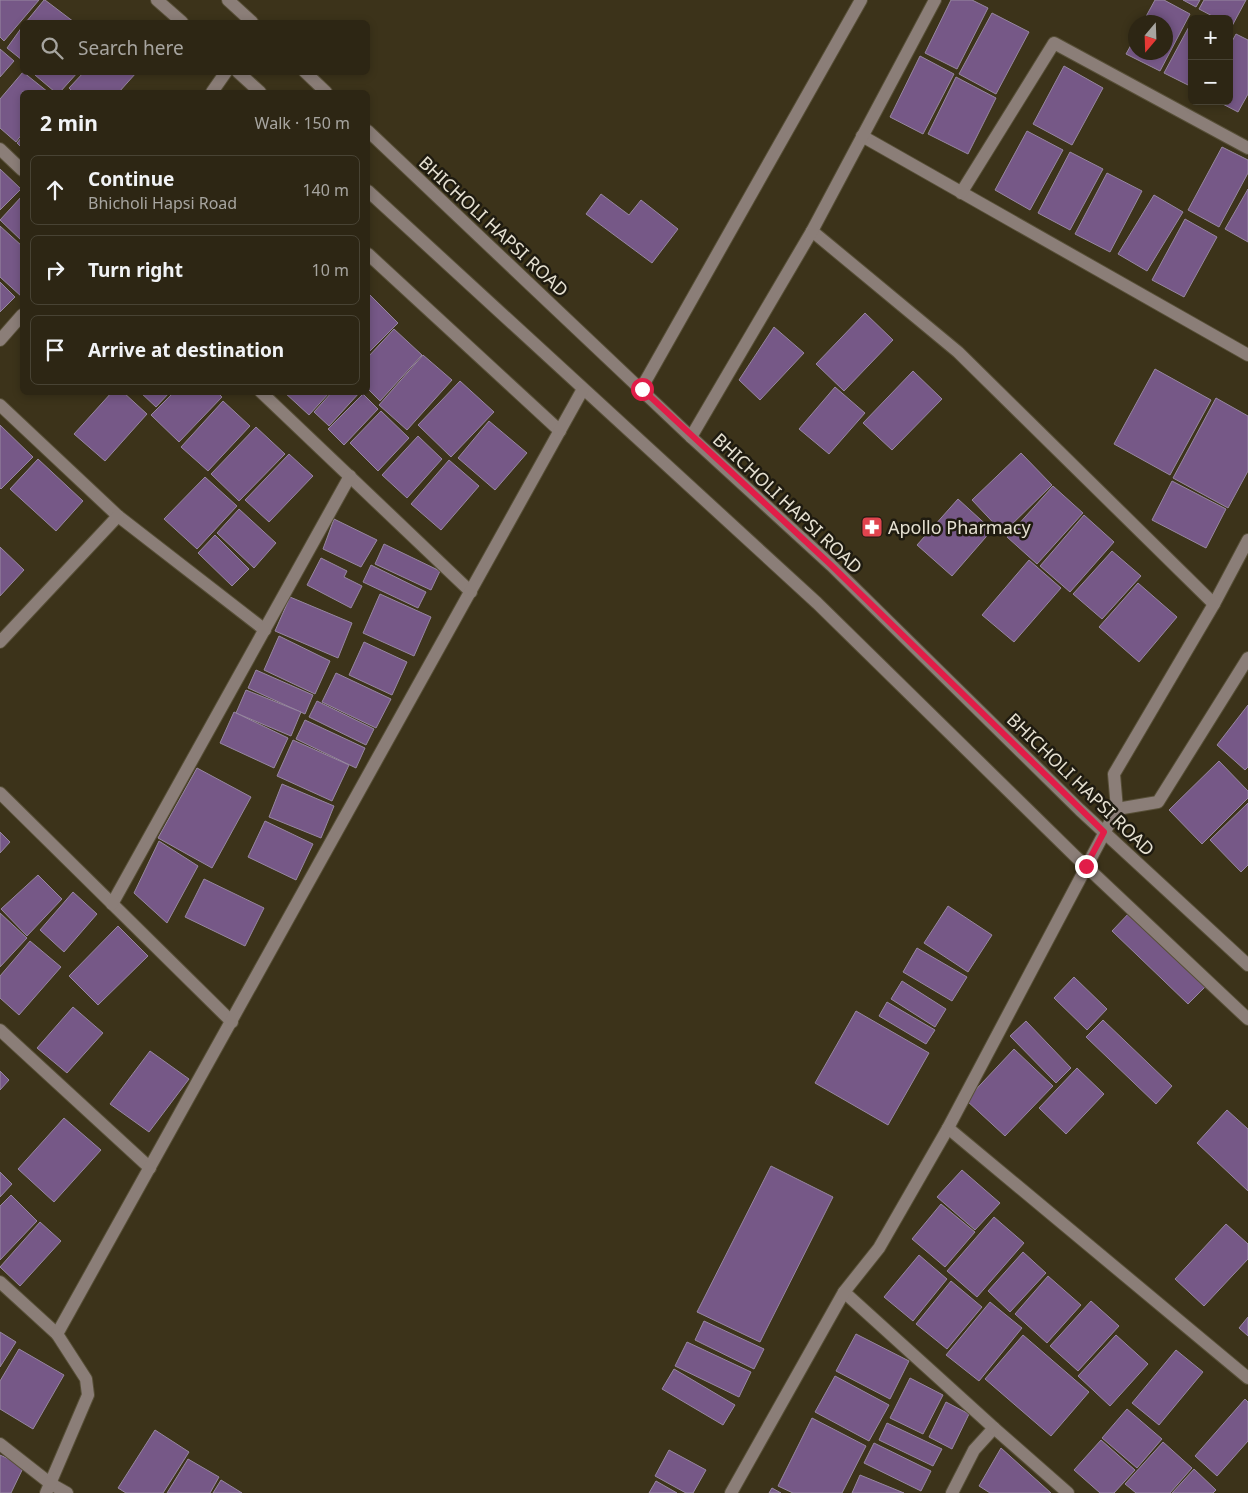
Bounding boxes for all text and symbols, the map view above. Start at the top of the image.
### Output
north arrow [1128,15,1173,60]
map controls [1188,15,1233,105]
button: + [1188,15,1233,60]
search box [20,20,370,75]
icon: search [38,34,66,62]
text: Search here [78,35,184,61]
button: − [1188,60,1233,105]
text: 2 min [40,109,98,137]
text: Walk · 150 m [255,112,350,134]
street label: BHICHOLI HAPSI ROAD [414,150,574,302]
text: Continue [88,166,174,192]
icon: ahead [41,176,69,204]
text: 140 m [302,179,349,201]
text: Bhicholi Hapsi Road [88,192,237,214]
icon: right [41,256,69,284]
text: Turn right [88,257,183,283]
text: 10 m [312,259,349,281]
icon: arrive [41,336,69,364]
text: Arrive at destination [88,337,284,363]
route start [631,378,654,401]
street label: BHICHOLI HAPSI ROAD [708,427,868,579]
pharmacy icon: Apollo Pharmacy [860,515,884,539]
place label: Apollo Pharmacy [888,515,1031,539]
street label: BHICHOLI HAPSI ROAD [1002,707,1160,861]
route end [1075,855,1098,878]

